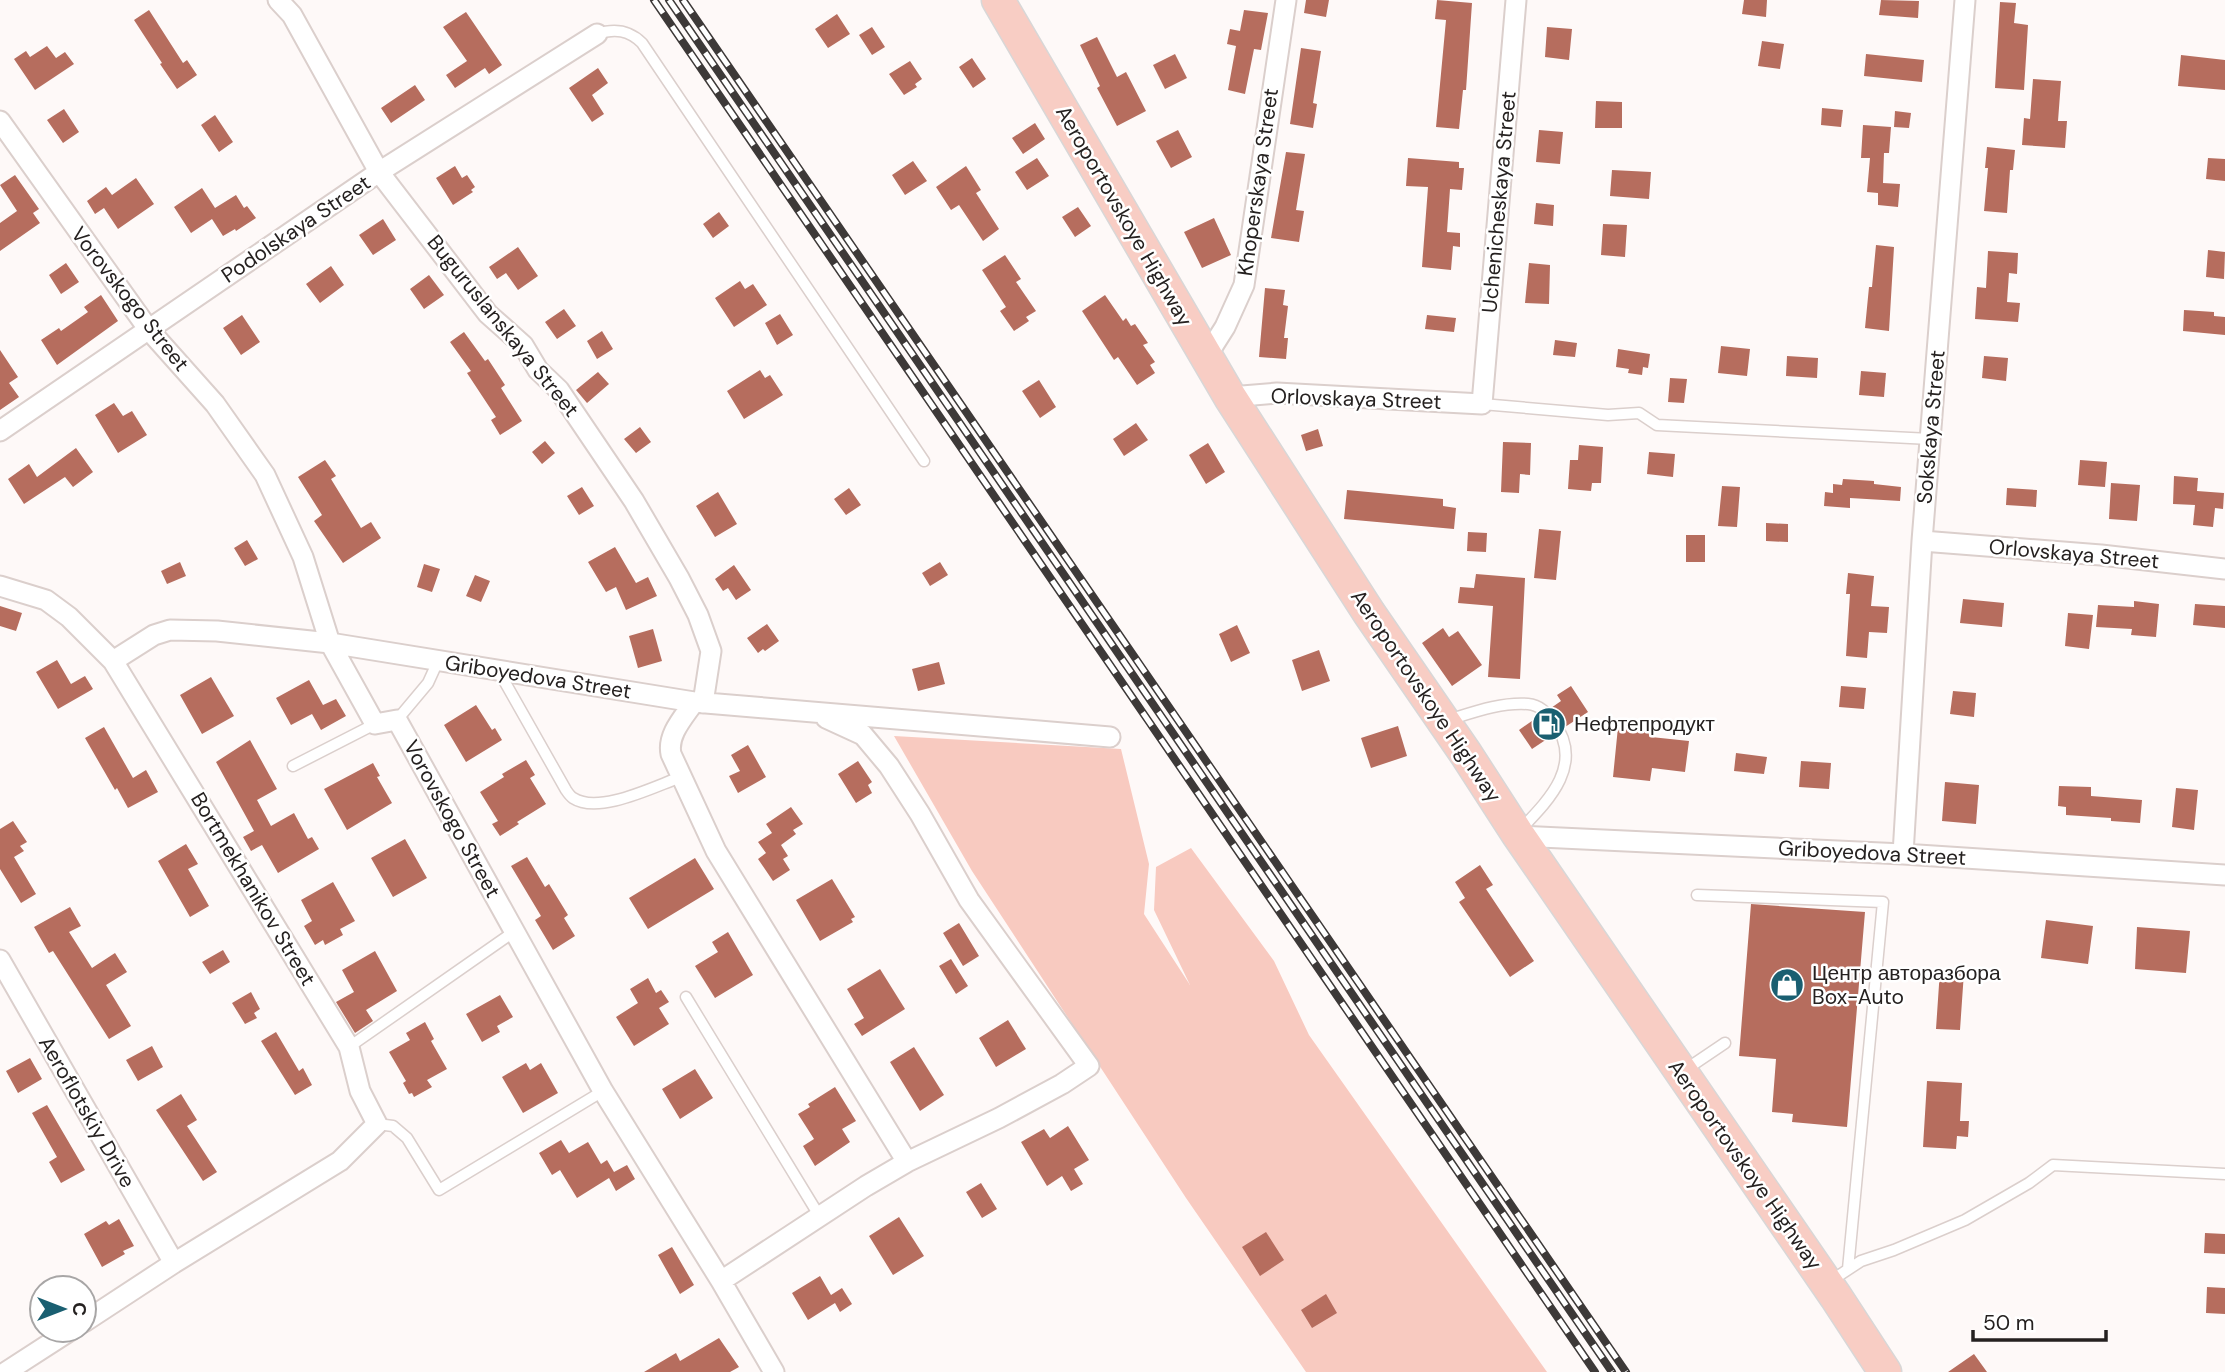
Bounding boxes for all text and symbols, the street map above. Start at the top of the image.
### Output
street label: Khoperskaya Street [1231,86,1285,278]
street label: Uchenicheskaya Street [1475,90,1523,314]
street label: Aeroportovskoye Highway [1049,100,1199,332]
street label: Podolskaya Street [216,169,376,289]
street label: Vorovskogo Street [65,221,195,377]
street label: Buguruslanskaya Street [421,229,585,423]
street label: Sokskaya Street [1910,349,1952,505]
street label: Orlovskaya Street [1270,382,1442,416]
street label: Orlovskaya Street [1988,533,2160,575]
street label: Aeroportovskoye Highway [1344,584,1508,808]
street label: Griboyedova Street [443,648,633,706]
fuel station icon: Нефтепродукт [1530,705,1568,743]
place label: Нефтепродукт [1574,710,1715,738]
street label: Vorovskogo Street [397,735,507,903]
street label: Bortmekhanikov Street [184,787,322,991]
street label: Griboyedova Street [1777,834,1967,872]
place label: Центр авторазбора Box-Auto [1812,959,2001,1011]
shop icon: Центр авторазбора Box-Auto [1768,966,1806,1004]
street label: Aeroflotskiy Drive [32,1031,142,1193]
street label: Aeroportovskoye Highway [1662,1054,1829,1276]
north arrow [28,1274,98,1344]
scale bar [1973,1298,2106,1342]
text: С [67,1302,92,1316]
text: 50 m [1983,1309,2034,1337]

